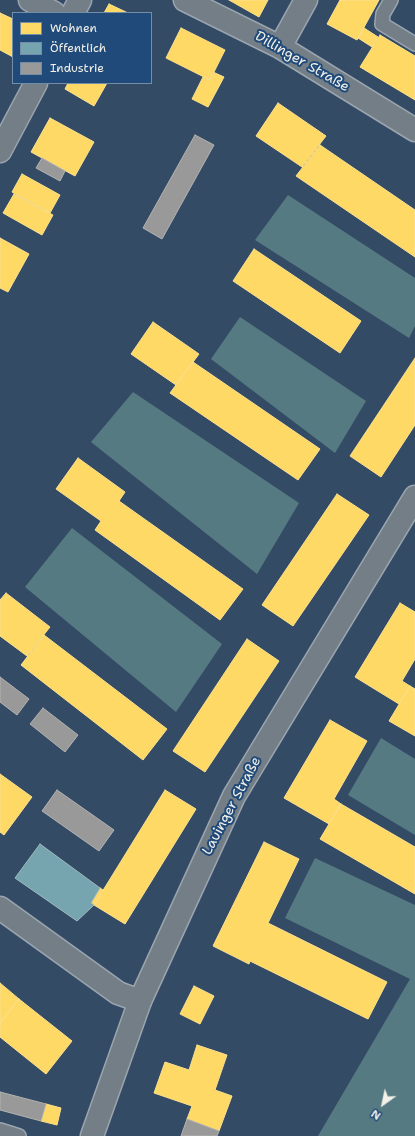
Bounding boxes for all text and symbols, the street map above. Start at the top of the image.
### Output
legend [12,12,152,84]
text: Wohnen [50,20,97,36]
street label: Dillinger Straße [252,28,352,96]
text: Öffentlich [50,40,106,56]
text: Industrie [50,60,104,76]
street label: Lauinger Straße [199,754,265,858]
north arrow [363,1084,403,1124]
text: N [368,1106,384,1123]

